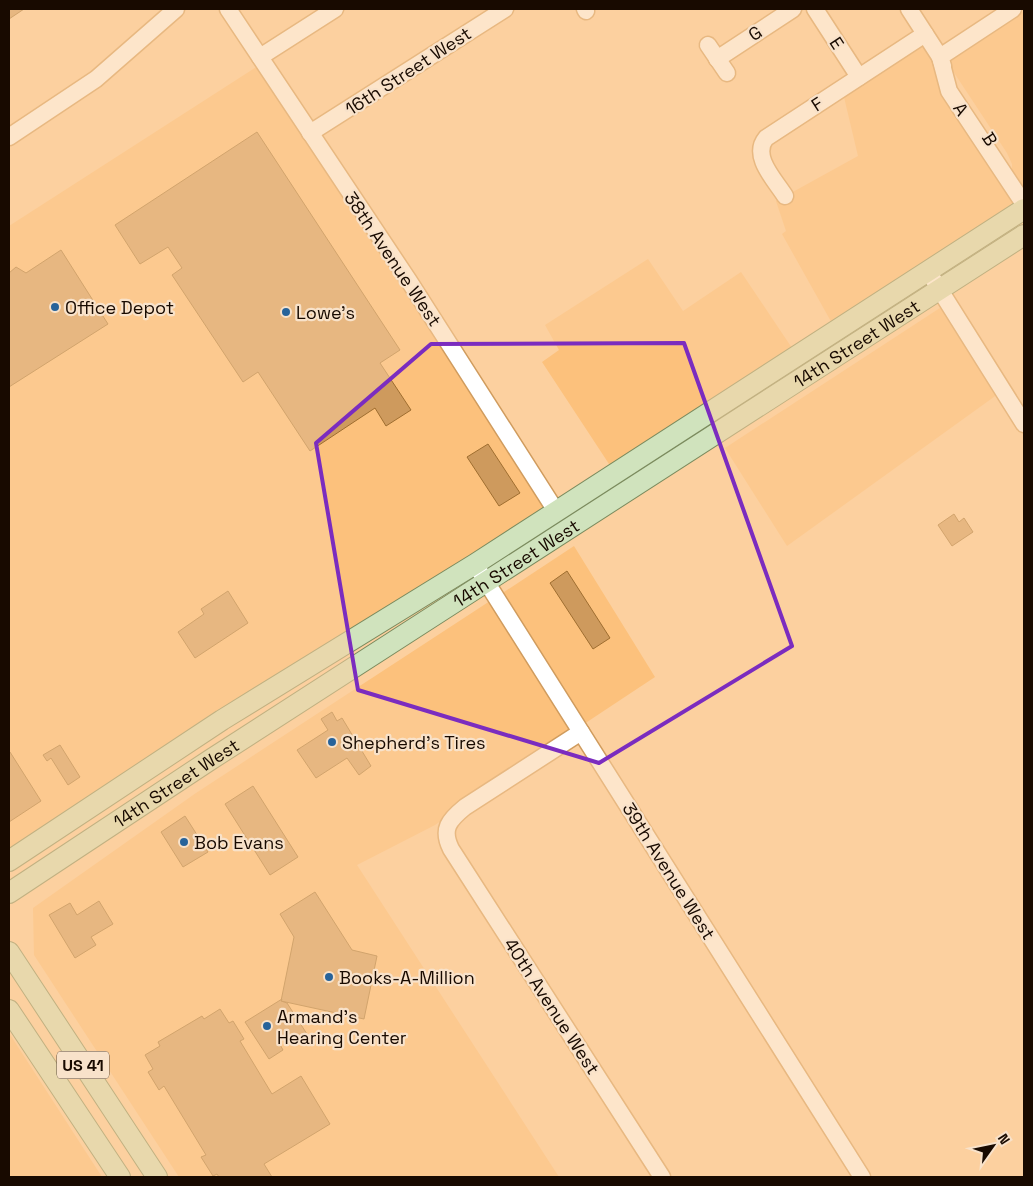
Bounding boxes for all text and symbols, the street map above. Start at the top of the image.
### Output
street label: G [744,20,766,46]
street label: 16th Street West [341,22,475,120]
street label: E [825,32,849,54]
street label: F [807,92,828,116]
street label: A [948,98,974,120]
street label: B [977,128,1003,150]
street label: 38th Avenue West [339,187,447,331]
street label: 14th Street West [789,294,924,392]
place label: Office Depot [65,296,174,319]
marker: Office Depot [49,301,61,313]
place label: Lowe's [296,301,355,324]
marker: Lowe's [280,306,292,318]
street label: 14th Street West [448,513,583,612]
place label: Shepherd's Tires [342,731,486,754]
street label: 14th Street West [109,733,243,833]
marker: Shepherd's Tires [326,736,338,748]
street label: 39th Avenue West [618,798,720,944]
place label: Bob Evans [194,831,284,854]
marker: Bob Evans [178,836,190,848]
street label: 40th Avenue West [499,933,605,1079]
place label: Books-A-Million [339,966,475,989]
marker: Books-A-Million [323,971,335,983]
place label: Armand's Hearing Center [277,1005,407,1049]
marker: Armand's Hearing Center [261,1020,273,1032]
road number: US 41 [57,1052,109,1078]
north arrow [968,1121,1018,1171]
text: N [994,1130,1014,1148]

